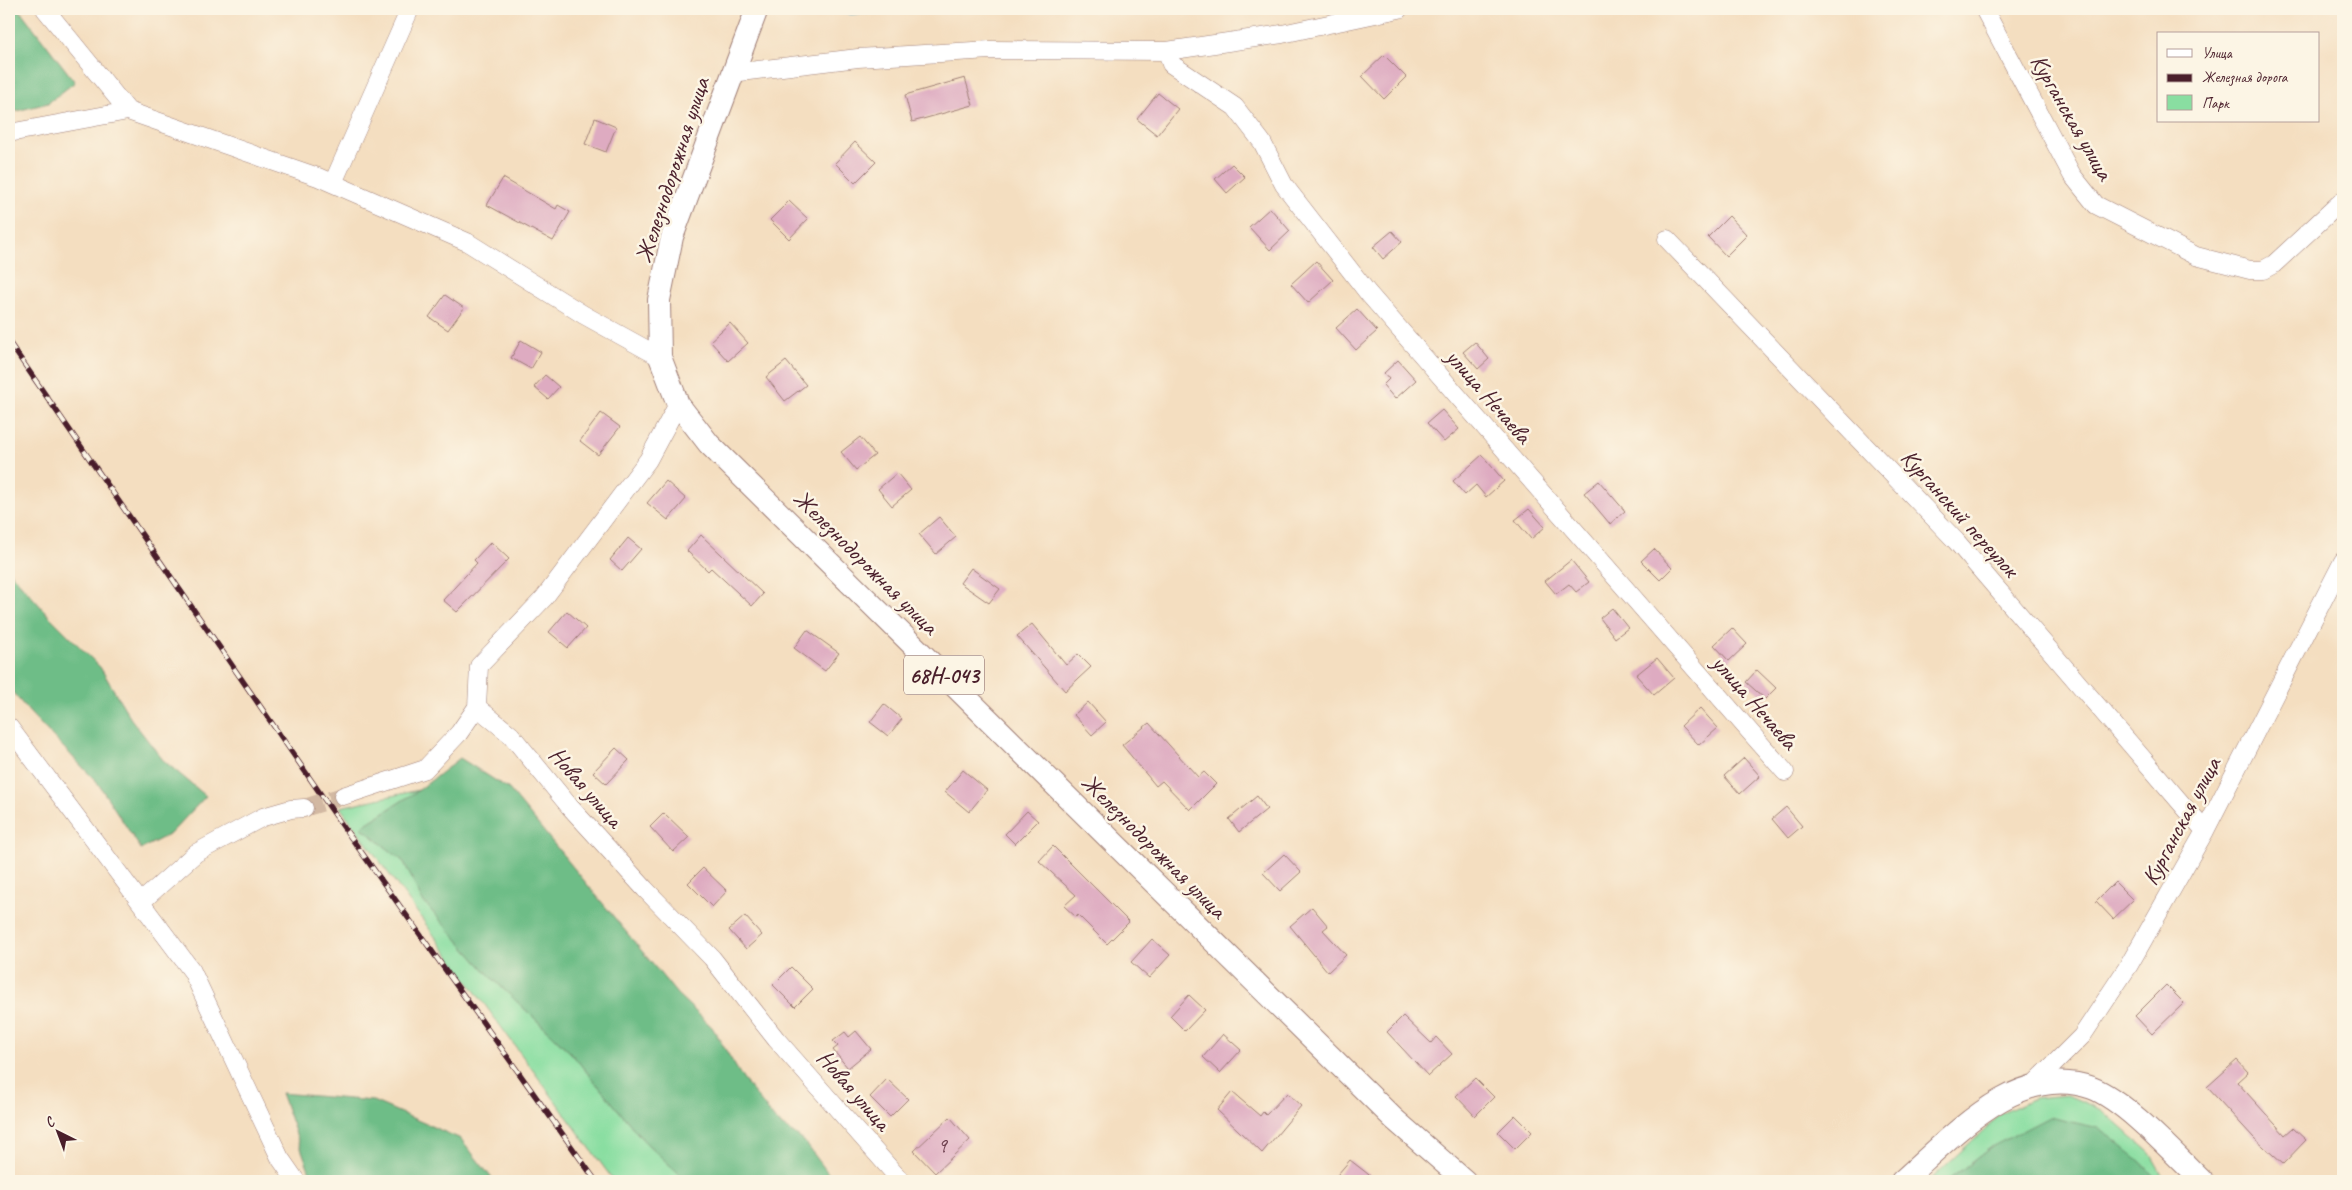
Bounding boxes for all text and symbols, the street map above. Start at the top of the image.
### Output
legend [2157,32,2320,122]
text: Улица [2202,44,2233,63]
street label: Курганская улица [2024,49,2121,187]
text: Железная дорога [2202,68,2289,87]
street label: Железнодорожная улица [628,72,717,266]
text: Парк [2202,94,2230,113]
street label: улица Нечаева [1438,341,1539,451]
street label: Курганский переулок [1895,443,2027,585]
street label: Железнодорожная улица [787,483,946,642]
street label: улица Нечаева [1704,647,1805,757]
road number: 68Н-043 [904,656,984,694]
street label: Новая улица [542,740,631,835]
street label: Курганская улица [2135,751,2228,890]
street label: Железнодорожная улица [1075,767,1234,926]
street label: Новая улица [810,1043,899,1138]
north arrow [32,1108,82,1158]
text: С [41,1113,59,1131]
house number: 9 [937,1132,948,1158]

